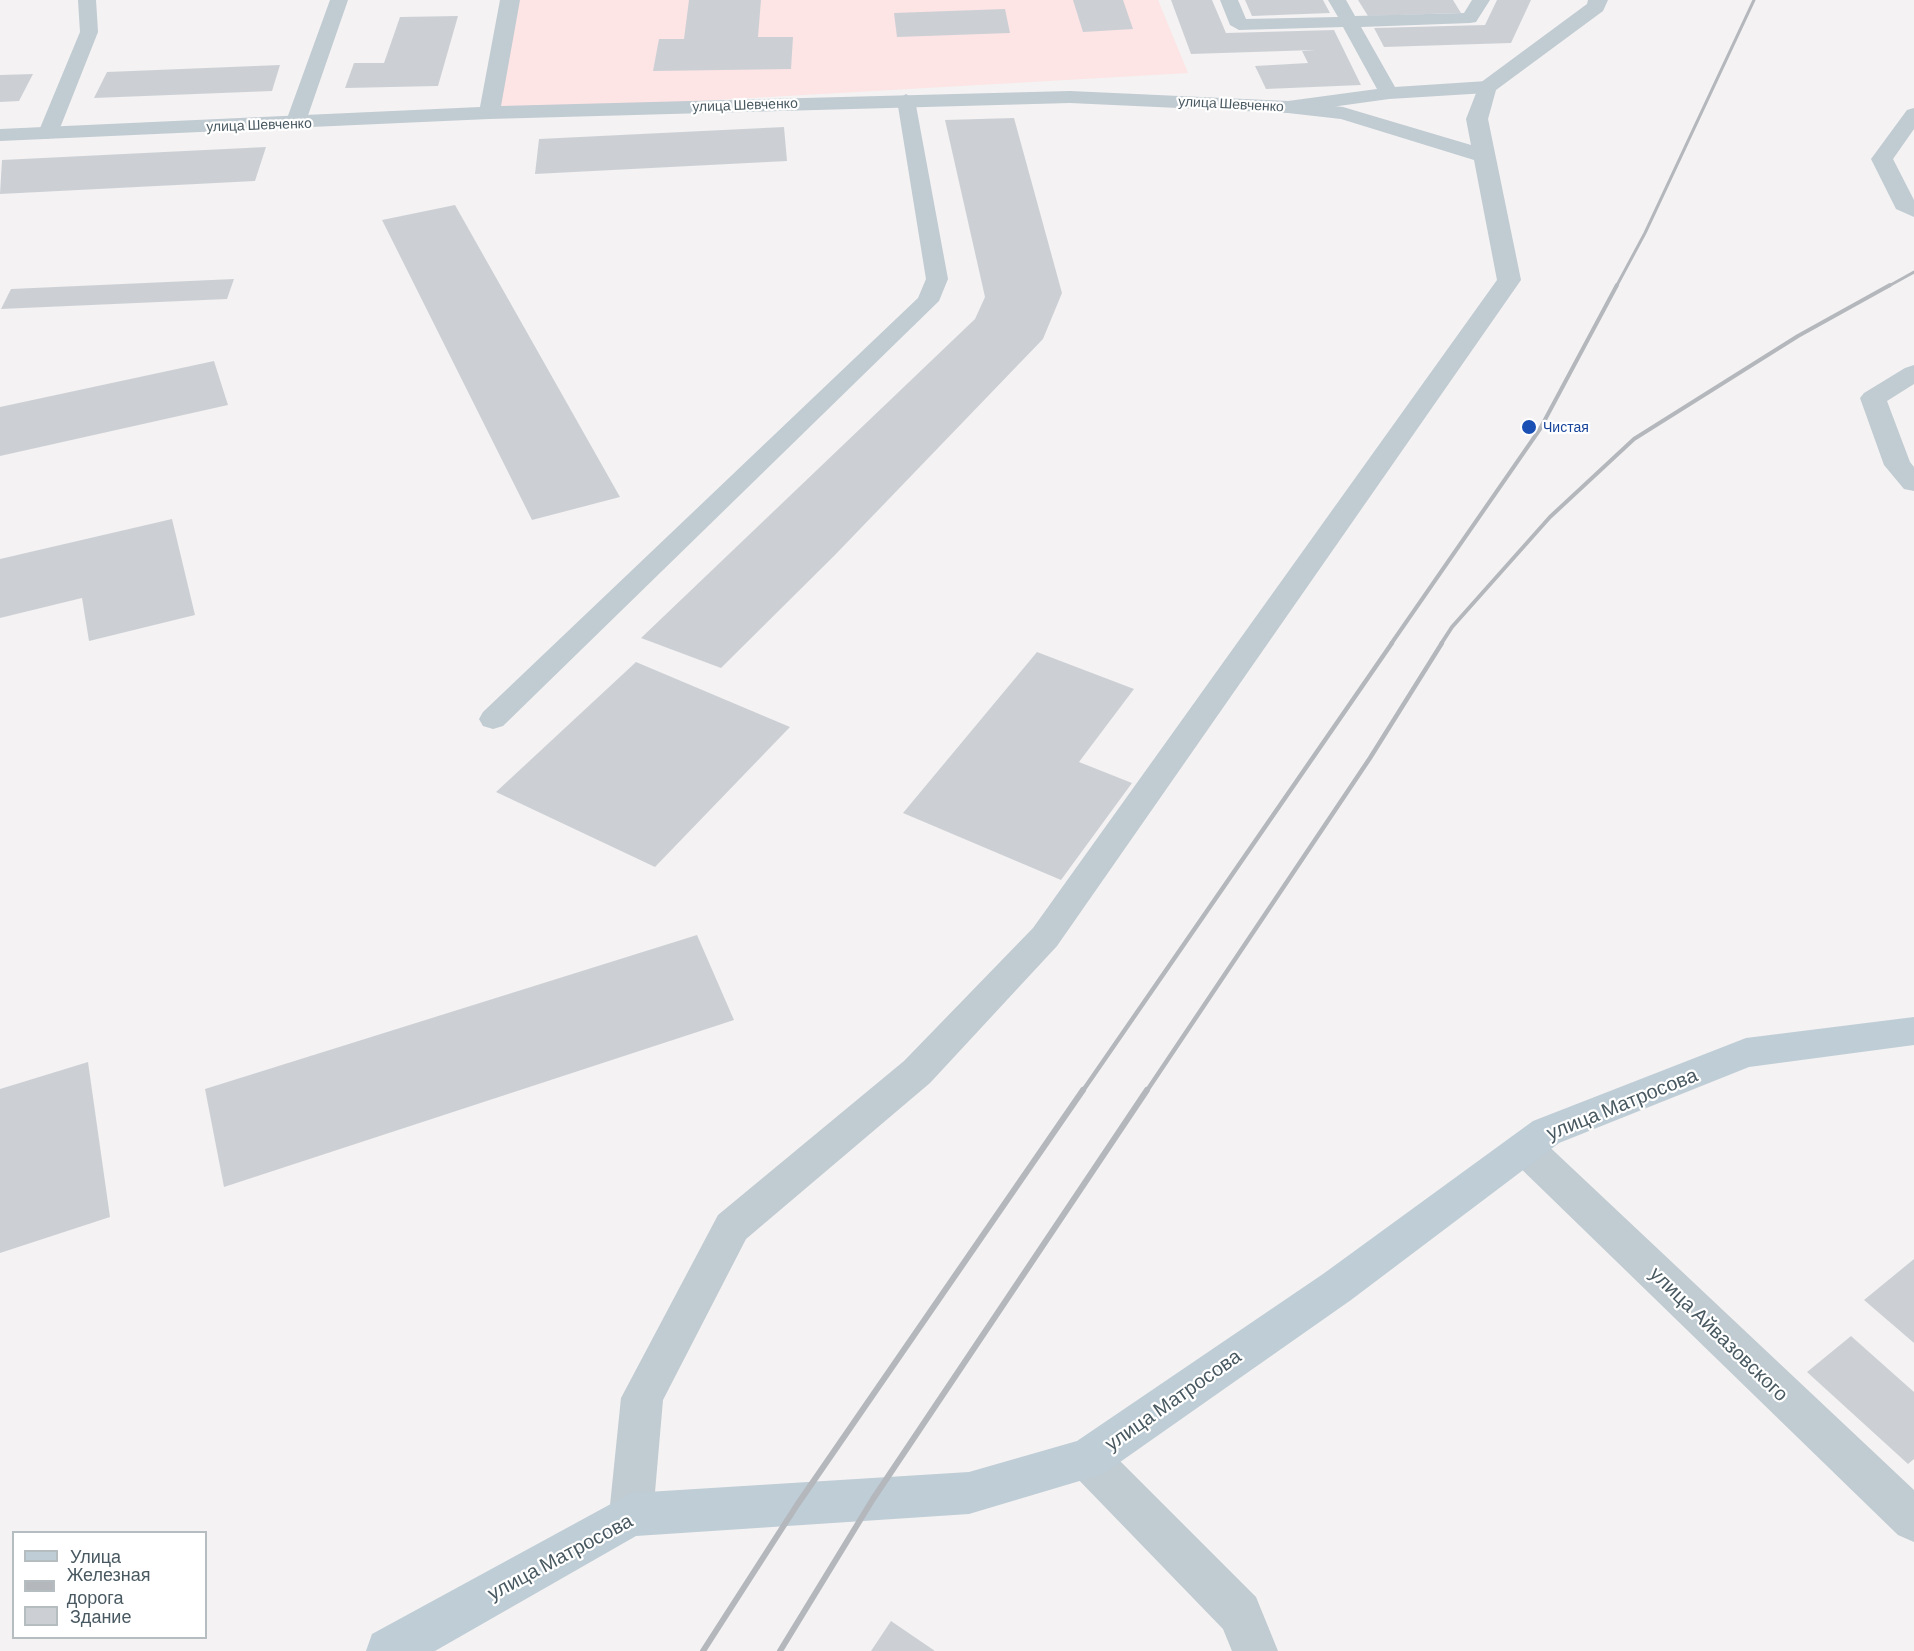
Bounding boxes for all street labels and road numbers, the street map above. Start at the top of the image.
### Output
street label: улица Шевченко [1178,93,1284,115]
street label: улица Шевченко [692,95,798,115]
street label: улица Шевченко [206,115,312,135]
street label: улица Матросова [1543,1063,1701,1145]
street label: улица Айвазовского [1645,1262,1793,1406]
street label: улица Матросова [1100,1344,1246,1456]
street label: улица Матросова [483,1509,637,1605]

